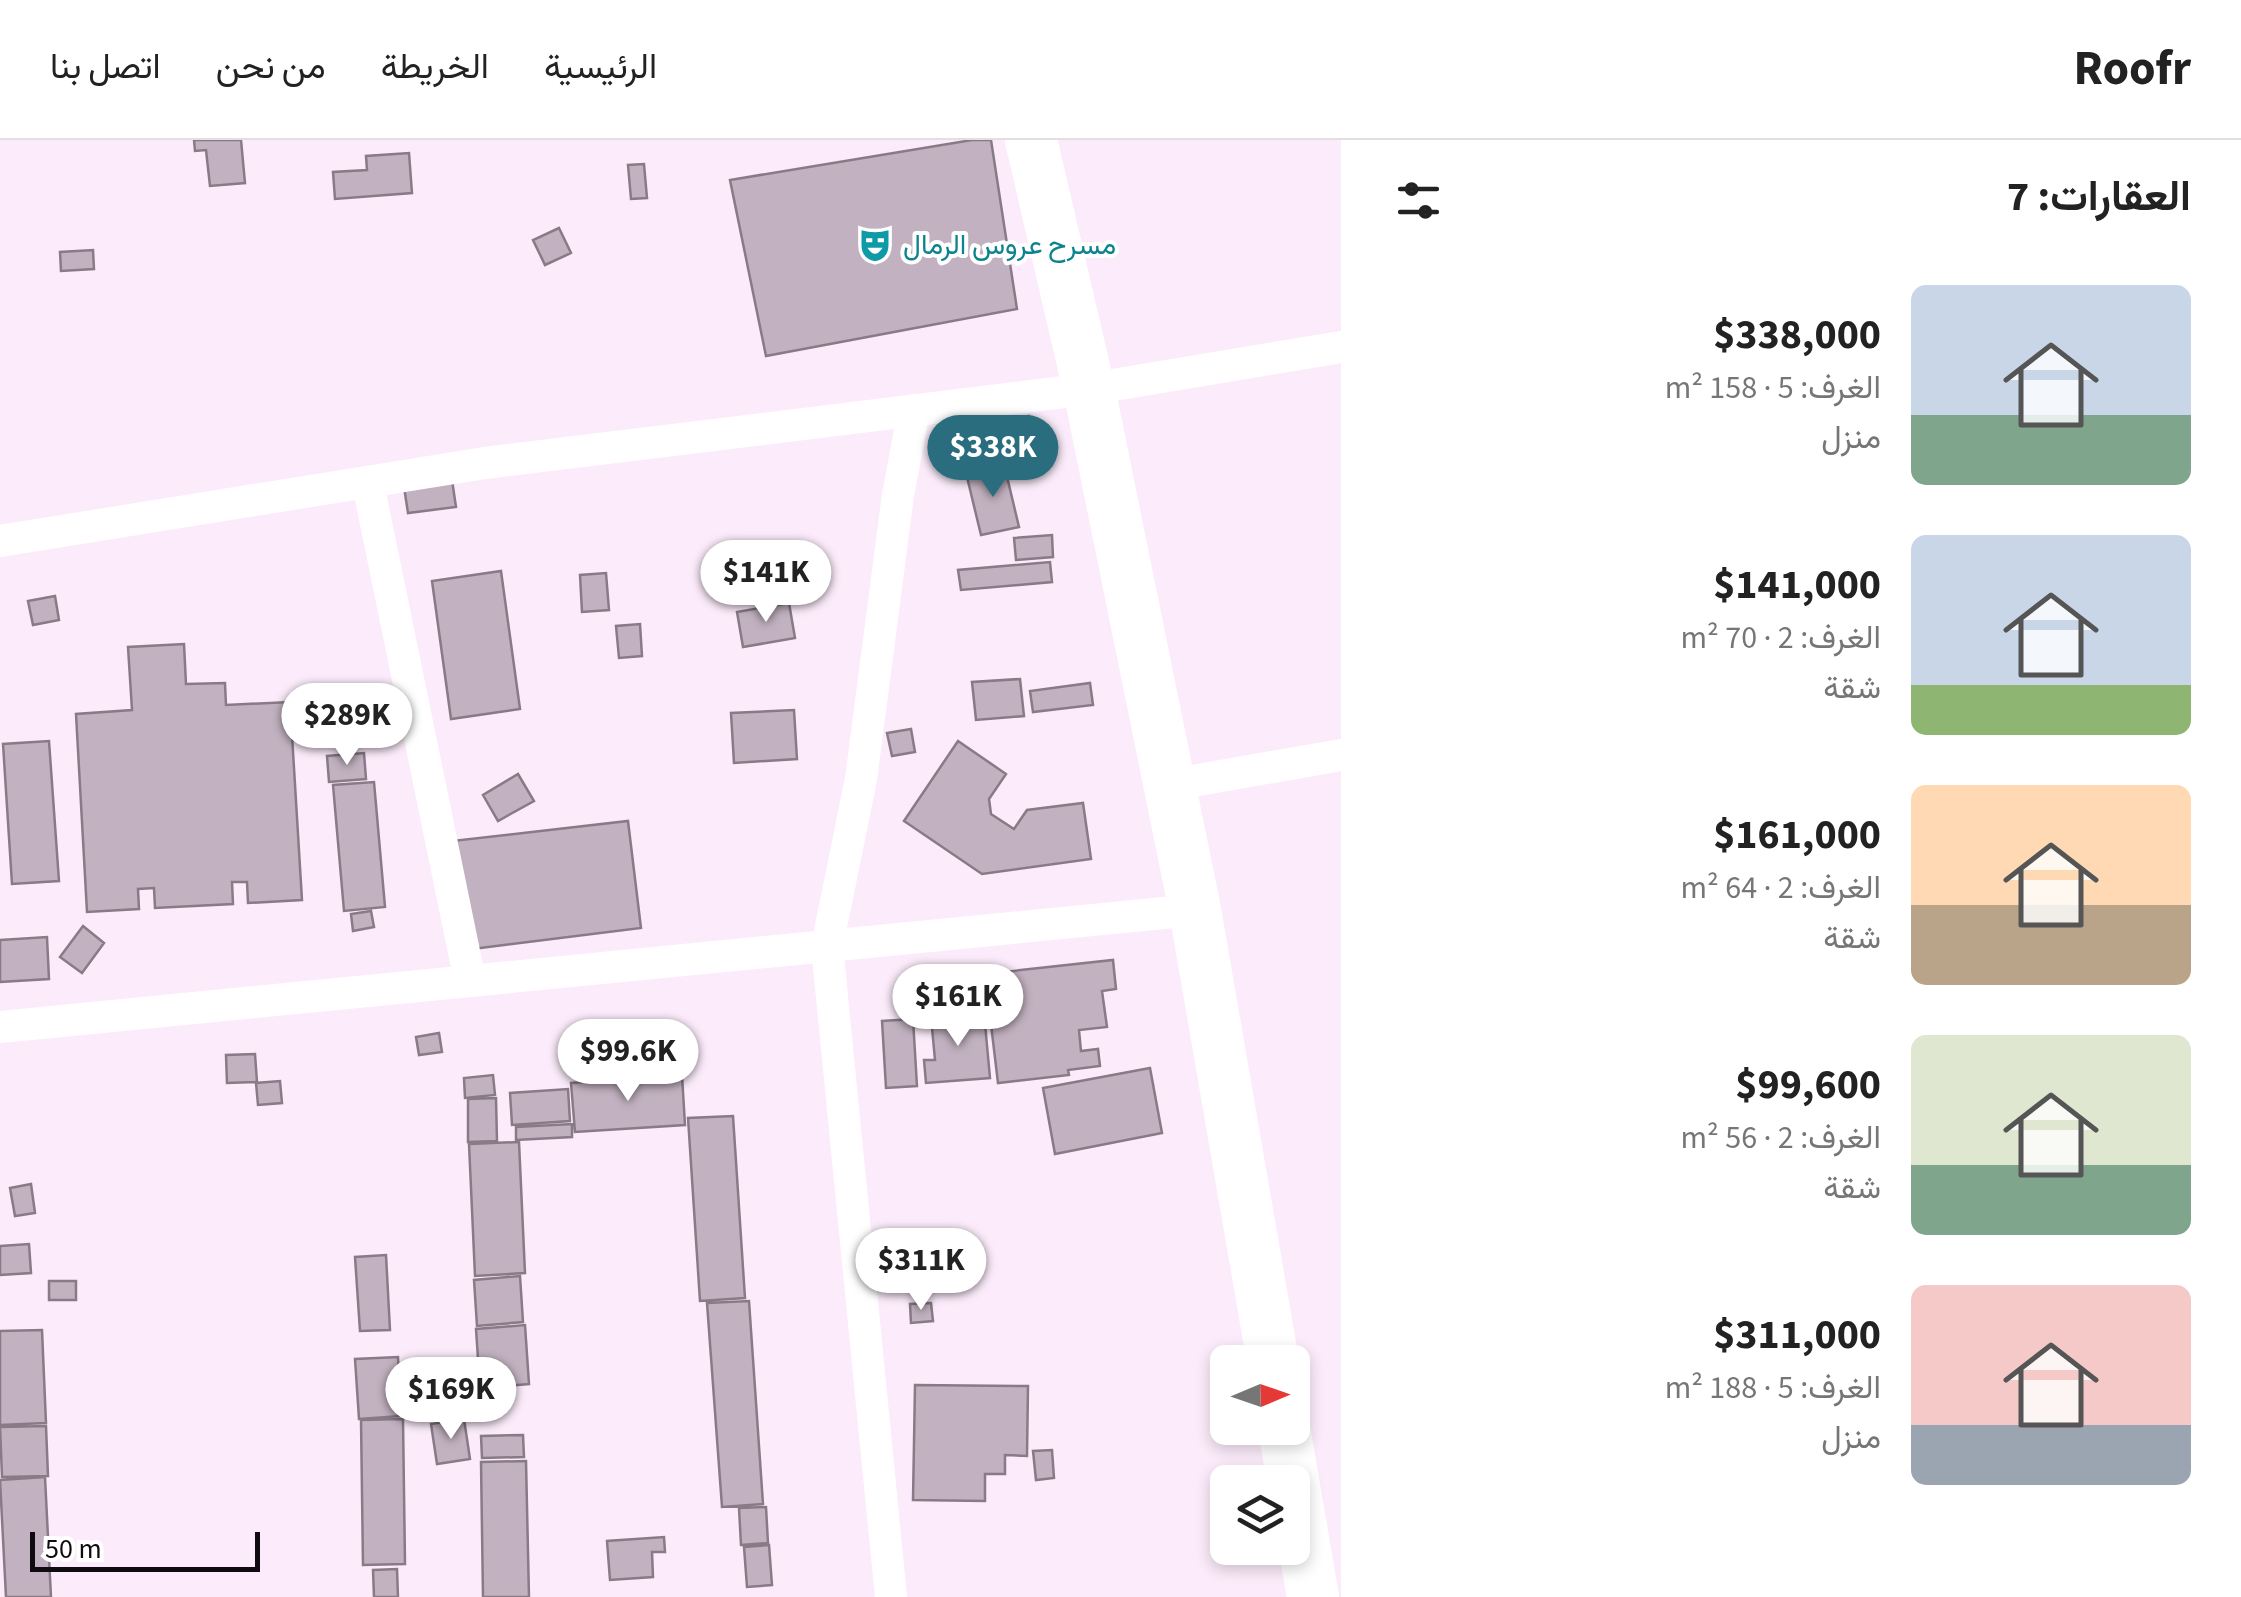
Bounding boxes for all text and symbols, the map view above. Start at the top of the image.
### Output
text: Roofr [2074,35,2191,103]
text: اتصل بنا [50,42,161,92]
text: من نحن [216,42,326,92]
text: الخريطة [381,42,489,92]
text: الرئيسية [544,42,657,92]
text: العقارات: 7 [2007,167,2191,227]
icon: filters [1391,173,1446,228]
place label: مسرح عروس الرمال [903,225,1116,265]
theatre icon: مسرح عروس الرمال [856,226,894,264]
text: $338,000 [1713,305,1881,365]
icon: home [1991,325,2111,445]
text: الغرف: 5 · 158 m² [1665,365,1881,411]
pin: $338K [923,415,1063,500]
text: منزل [1821,415,1881,461]
text: $338K [949,424,1037,470]
pin: $141K [696,540,836,625]
text: $141K [722,549,810,595]
text: $141,000 [1713,555,1881,615]
icon: home [1991,575,2111,695]
text: الغرف: 2 · 70 m² [1681,615,1881,661]
text: شقة [1823,665,1881,711]
pin: $289K [277,683,417,768]
text: $289K [303,692,391,738]
text: $161,000 [1713,805,1881,865]
icon: home [1991,825,2111,945]
text: الغرف: 2 · 64 m² [1681,865,1881,911]
text: شقة [1823,915,1881,961]
pin: $161K [888,964,1028,1049]
text: $161K [914,973,1002,1019]
pin: $99.6K [547,1019,709,1104]
text: $99.6K [580,1028,676,1074]
text: $99,600 [1735,1055,1881,1115]
icon: home [1991,1075,2111,1195]
text: الغرف: 2 · 56 m² [1681,1115,1881,1161]
text: شقة [1823,1165,1881,1211]
pin: $311K [851,1228,991,1313]
text: $311K [877,1237,965,1283]
text: $311,000 [1713,1305,1881,1365]
icon: home [1991,1325,2111,1445]
north arrow [1210,1345,1310,1445]
map controls [1210,1345,1310,1565]
pin: $169K [381,1357,521,1442]
text: الغرف: 5 · 188 m² [1665,1365,1881,1411]
text: $169K [407,1366,495,1412]
text: منزل [1821,1415,1881,1461]
button: layers [1210,1465,1310,1565]
scale bar [30,1527,260,1572]
text: 50 m [45,1529,102,1569]

